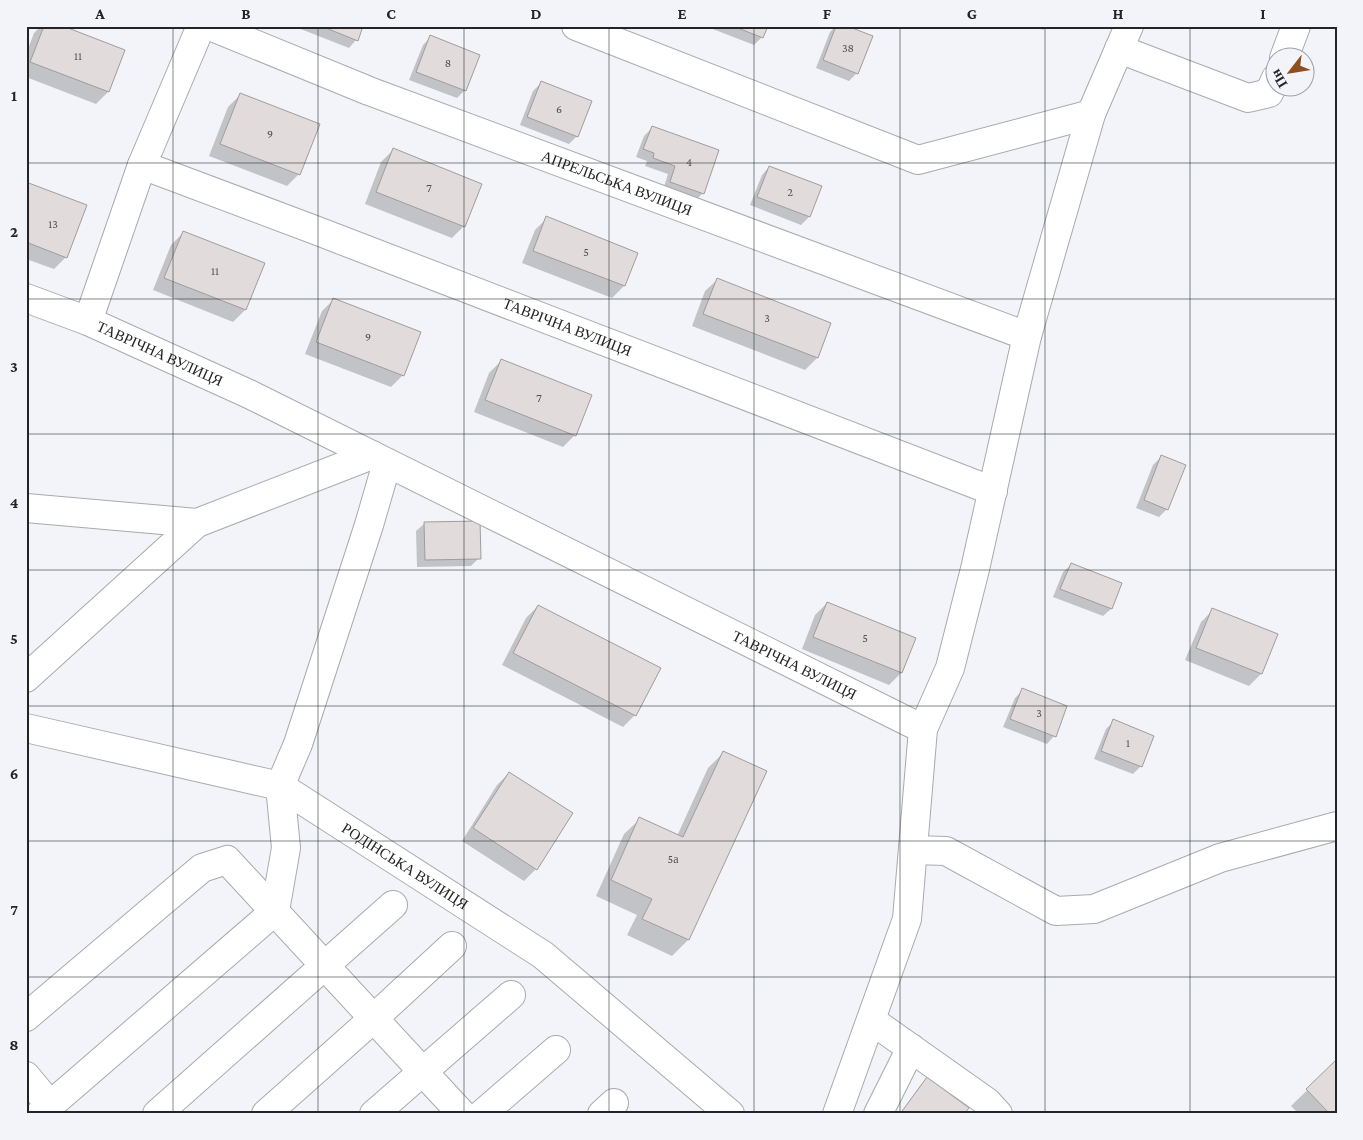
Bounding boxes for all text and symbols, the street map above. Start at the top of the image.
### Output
text: A [94,5,105,22]
text: B [241,5,251,22]
text: C [386,5,396,22]
text: D [530,5,542,22]
text: E [677,5,687,22]
text: F [823,5,832,22]
text: G [967,5,977,22]
text: H [1113,5,1124,22]
text: I [1260,5,1266,22]
house number: 38 [842,41,854,55]
north arrow [1266,48,1316,98]
house number: 11 [74,49,82,63]
house number: 8 [445,56,451,70]
text: Пн [1267,66,1291,91]
text: 1 [11,87,17,104]
house number: 6 [556,102,562,116]
house number: 9 [267,127,273,141]
street label: АПРЕЛЬСЬКА ВУЛИЦЯ [539,148,694,219]
house number: 4 [686,155,692,169]
house number: 7 [426,181,432,195]
house number: 2 [787,185,793,199]
house number: 13 [48,217,58,231]
text: 2 [10,223,18,240]
house number: 5 [583,245,589,259]
house number: 11 [211,264,219,278]
street label: ТАВРІЧНА ВУЛИЦЯ [501,295,634,359]
house number: 3 [764,311,770,325]
street label: ТАВРІЧНА ВУЛИЦЯ [94,318,225,389]
house number: 9 [365,330,371,344]
text: 3 [10,358,18,375]
house number: 7 [536,391,542,405]
text: 4 [10,494,19,511]
street label: ТАВРІЧНА ВУЛИЦЯ [730,628,859,703]
text: 5 [10,630,18,647]
house number: 5 [862,631,868,645]
house number: 3 [1036,706,1042,720]
house number: 1 [1126,736,1130,750]
text: 6 [10,765,18,782]
street label: РОДІНСЬКА ВУЛИЦЯ [339,820,471,913]
house number: 5а [668,852,679,866]
text: 7 [10,901,18,918]
text: 8 [9,1036,19,1053]

